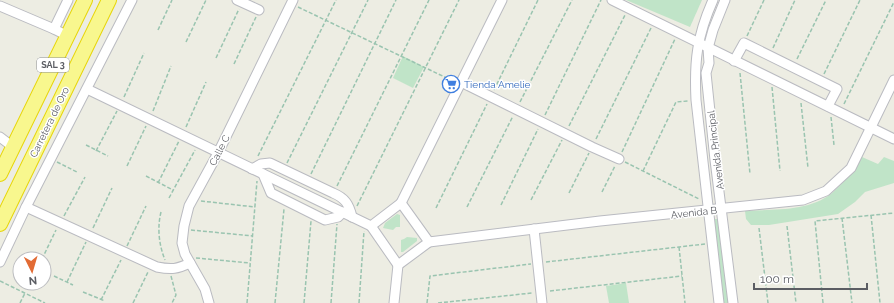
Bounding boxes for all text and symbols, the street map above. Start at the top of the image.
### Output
road number: SAL 3 [37,58,69,72]
supermarket icon: Tienda Amelie [441,74,461,94]
place label: Tienda Amelie [464,79,531,90]
street label: Carretera de Oro [28,85,71,159]
street label: Avenida Principal [705,110,726,190]
street label: Calle C [207,133,232,167]
street label: Avenida B [670,205,718,220]
north arrow [12,251,52,291]
scale bar [754,265,867,291]
text: 100 m [760,272,794,286]
text: N [28,274,38,287]

